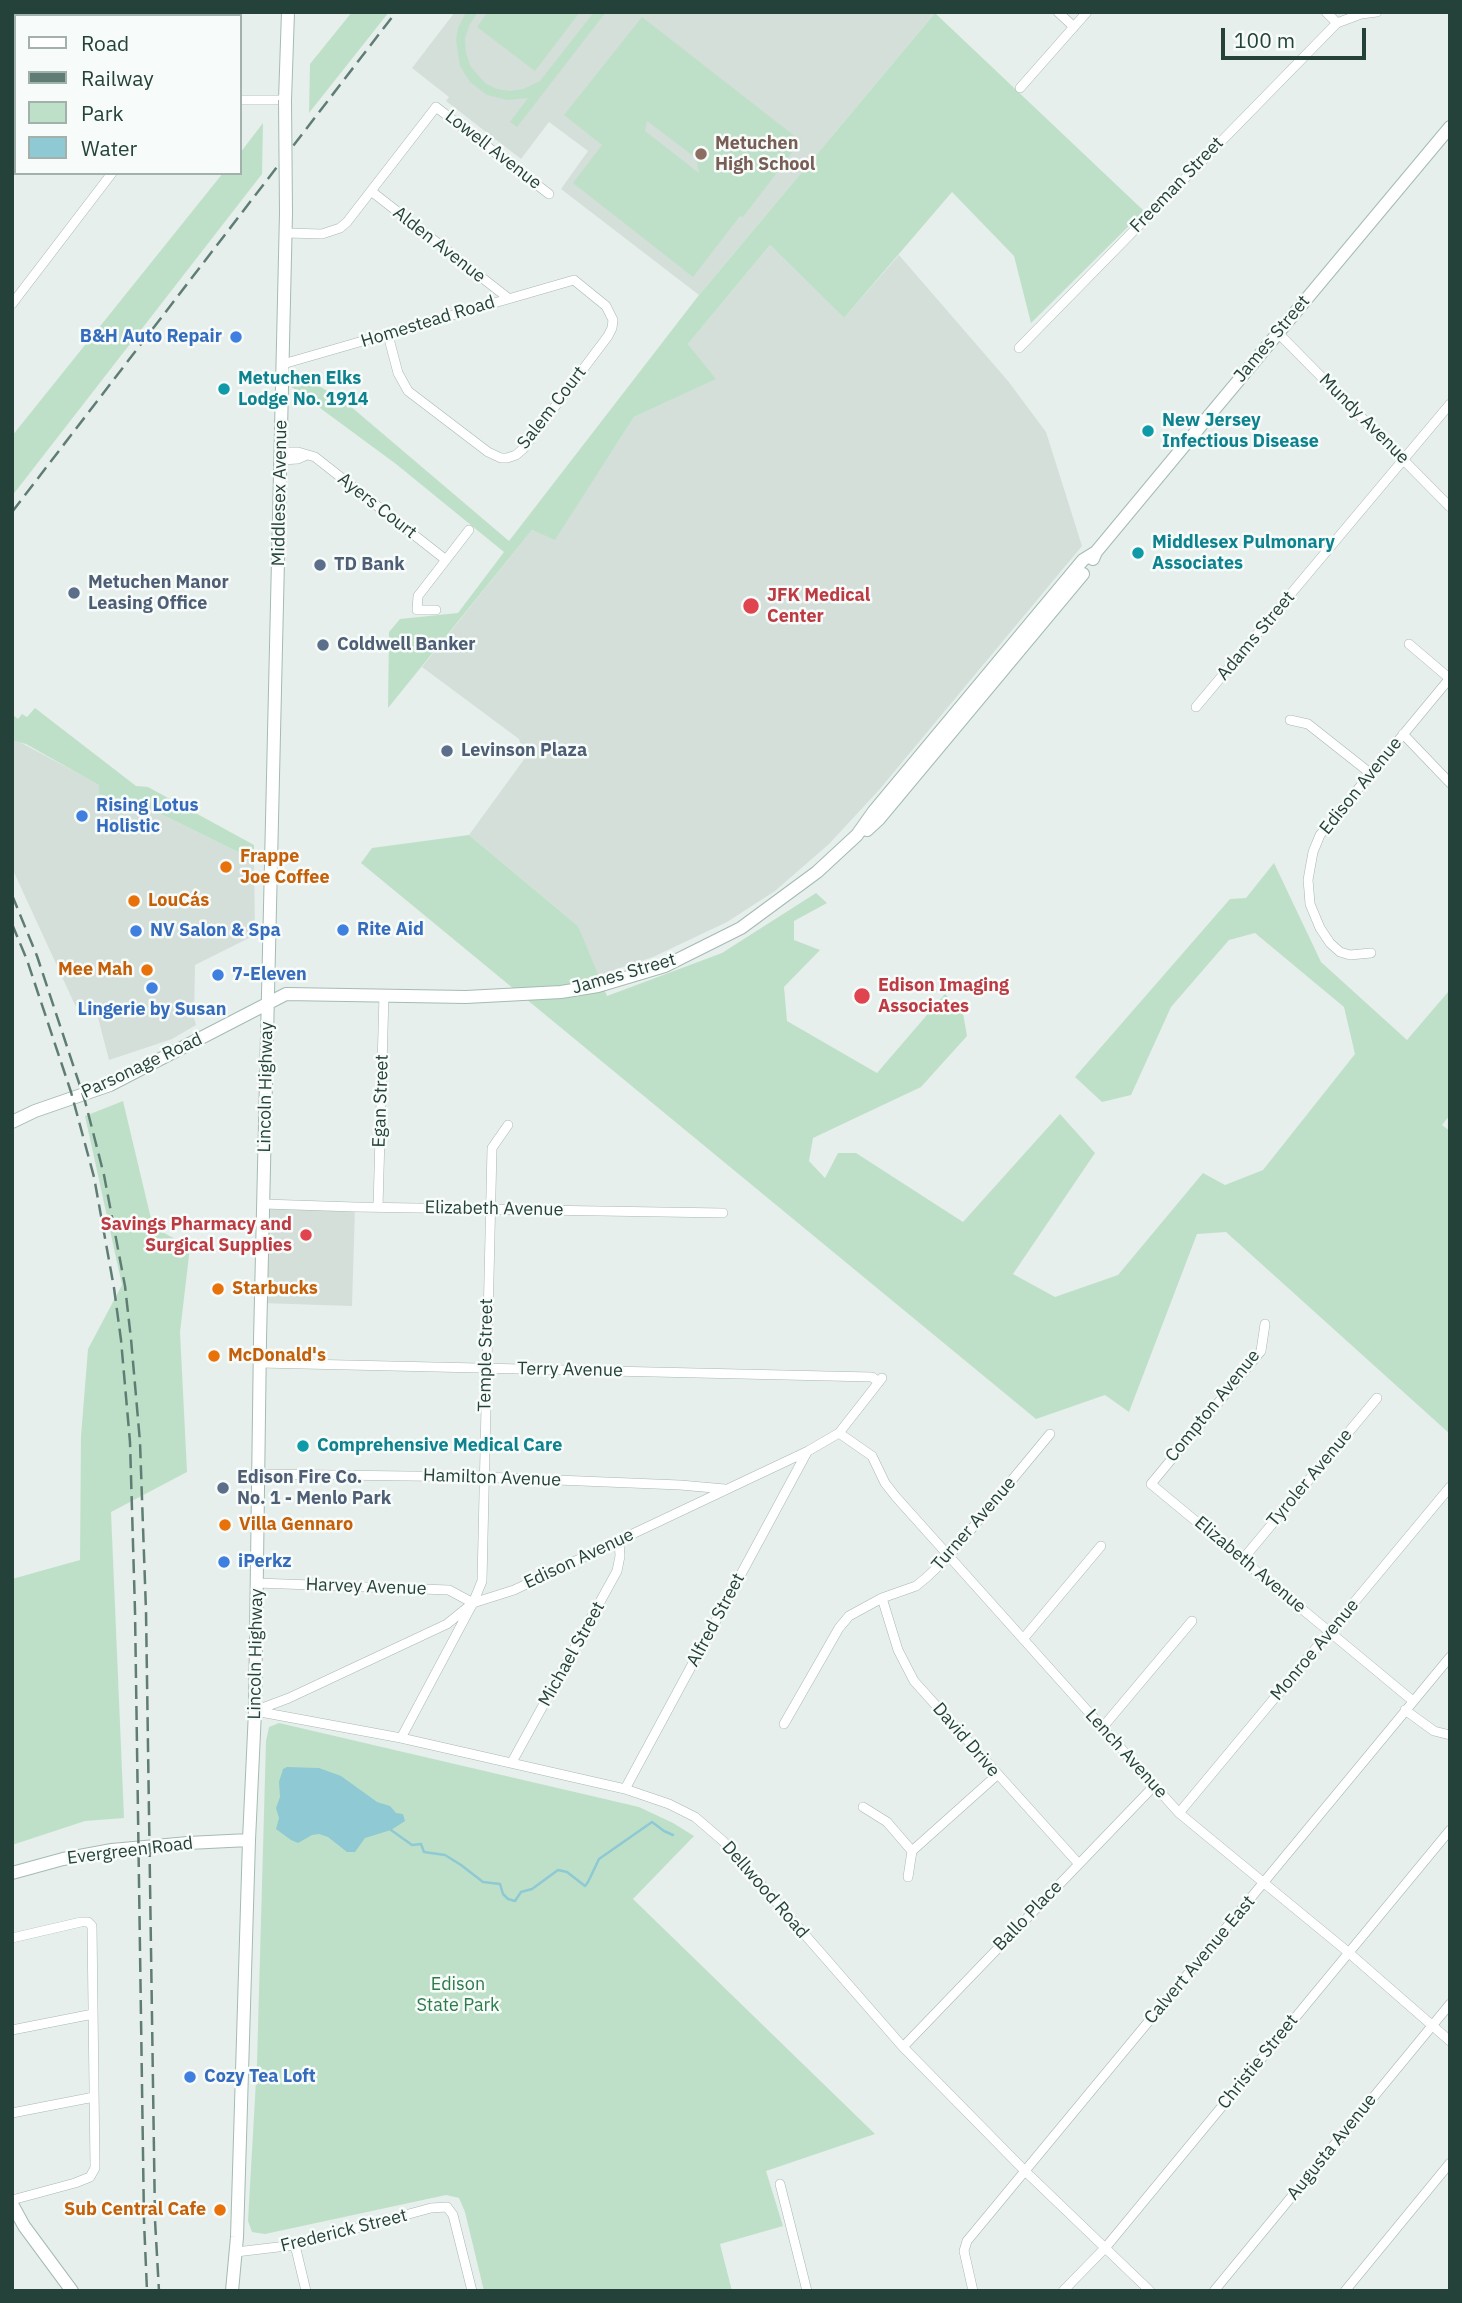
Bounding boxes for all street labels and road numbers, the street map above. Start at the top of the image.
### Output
street label: Lowell Avenue [440,106,546,194]
street label: Freeman Street [1126,132,1228,238]
street label: Alden Avenue [388,202,490,288]
street label: Homestead Road [358,291,498,353]
street label: James Street [1229,291,1315,387]
street label: Salem Court [513,362,591,454]
street label: Mundy Avenue [1314,369,1414,469]
street label: Middlesex Avenue [268,419,292,567]
street label: Ayers Court [333,469,421,543]
street label: Adams Street [1212,587,1300,685]
street label: Edison Avenue [1315,733,1407,839]
street label: James Street [570,949,678,999]
street label: Lincoln Highway [254,1021,278,1153]
street label: Parsonage Road [78,1029,206,1103]
street label: Egan Street [369,1054,393,1148]
street label: Elizabeth Avenue [424,1197,564,1221]
street label: Temple Street [474,1298,498,1412]
street label: Compton Avenue [1161,1346,1265,1466]
street label: Terry Avenue [517,1358,623,1382]
street label: Tyroler Avenue [1263,1425,1357,1531]
street label: Hamilton Avenue [423,1465,561,1491]
street label: Turner Avenue [927,1473,1021,1575]
street label: Elizabeth Avenue [1190,1512,1310,1618]
street label: Edison Avenue [521,1524,637,1594]
street label: Alfred Street [682,1570,750,1670]
street label: Harvey Avenue [305,1574,427,1600]
street label: Lincoln Highway [244,1588,268,1720]
street label: Monroe Avenue [1266,1595,1364,1705]
street label: Michael Street [534,1598,610,1710]
street label: David Drive [928,1698,1004,1782]
street label: Lench Avenue [1080,1705,1172,1803]
street label: Evergreen Road [66,1833,194,1869]
street label: Dellwood Road [717,1837,813,1943]
street label: Ballo Place [989,1876,1067,1956]
street label: Calvert Avenue East [1140,1891,1260,2029]
street label: Christie Street [1213,2010,1303,2114]
street label: Augusta Avenue [1283,2090,1381,2204]
street label: Frederick Street [278,2205,410,2257]

